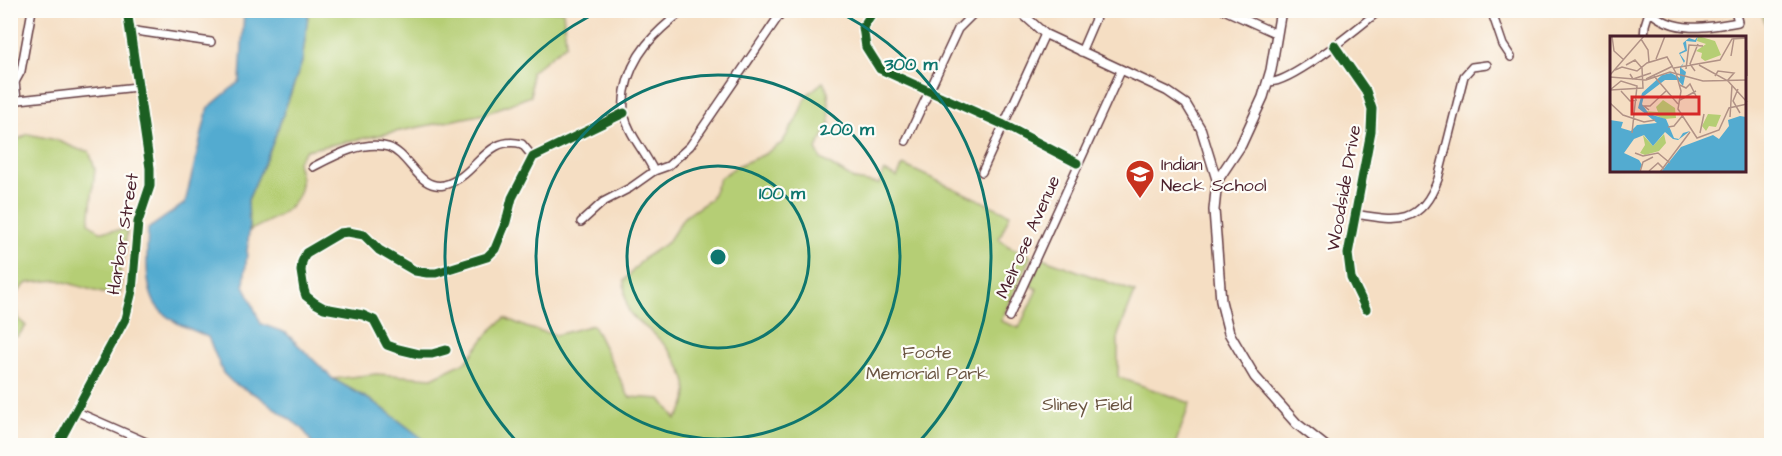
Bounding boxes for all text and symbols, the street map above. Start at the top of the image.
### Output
inset map [1610,36,1746,172]
text: 300 m [883,52,939,77]
text: 200 m [819,117,875,142]
street label: Woodside Drive [1321,123,1367,253]
place label: Indian Neck School [1161,152,1267,198]
school or university icon: Indian Neck School [1124,158,1156,200]
street label: Harbor Street [101,171,145,297]
street label: Melrose Avenue [990,171,1066,302]
text: 100 m [759,181,806,206]
centre of rings [708,247,728,267]
park label: Foote Memorial Park [866,340,988,386]
park label: Sliney Field [1042,392,1132,418]

